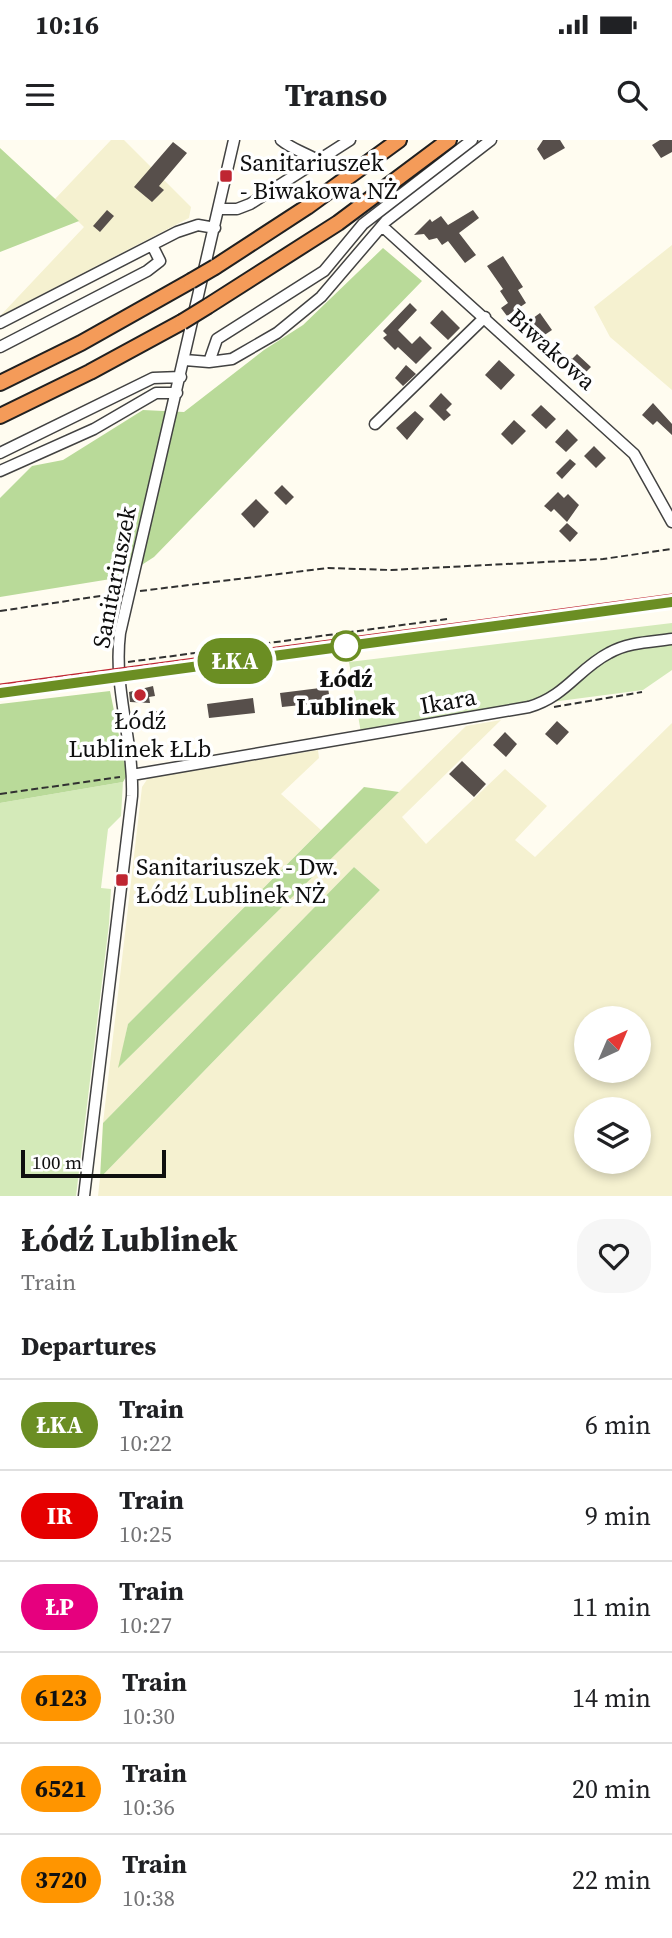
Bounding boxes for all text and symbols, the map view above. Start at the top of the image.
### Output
text: 10:16 [35,7,99,43]
text: Transo [285,73,387,117]
icon: menu [21,76,59,114]
icon: search [613,76,651,114]
place label: Sanitariuszek - Biwakowa NŻ [240,146,398,207]
marker: Sanitariuszek - Biwakowa NŻ [218,168,234,184]
street label: Biwakowa [501,301,604,398]
street label: Sanitariuszek [84,502,144,651]
marker: Łódź Lublinek [331,631,361,661]
line badge: ŁKA [195,638,275,684]
text: ŁKA [212,644,258,677]
place label: Łódź Lublinek [296,662,396,723]
street label: Ikara [417,680,479,722]
marker: Łódź Lublinek ŁLb [132,687,148,703]
place label: Łódź Lublinek ŁLb [69,704,211,765]
place label: Sanitariuszek - Dw. Łódź Lublinek NŻ [136,850,339,911]
marker: Sanitariuszek - Dw. Łódź Lublinek NŻ [114,872,130,888]
north arrow [574,1006,651,1083]
map controls [574,1006,651,1174]
button: layers [574,1097,651,1174]
scale bar [21,1147,166,1179]
text: 100 m [32,1149,82,1175]
text: Łódź Lublinek [21,1217,238,1262]
button: heart [577,1219,651,1293]
text: Train [21,1266,76,1298]
text: Departures [21,1328,156,1364]
text: Train [119,1391,184,1427]
text: 6 min [585,1407,651,1443]
text: ŁKA [36,1408,83,1441]
text: 10:22 [119,1427,172,1459]
text: Train [119,1482,184,1518]
text: 9 min [585,1498,651,1534]
text: IR [47,1499,72,1532]
text: 10:25 [119,1518,172,1550]
text: Train [119,1573,184,1609]
text: 11 min [572,1589,651,1625]
text: ŁP [45,1590,74,1623]
text: 10:27 [119,1609,172,1641]
text: Train [122,1664,187,1700]
text: 14 min [572,1680,651,1716]
text: 6123 [35,1681,87,1714]
text: 10:30 [122,1700,175,1732]
text: Train [122,1755,187,1791]
text: 20 min [572,1771,651,1807]
text: 6521 [35,1772,87,1805]
text: 10:36 [122,1791,175,1823]
text: Train [122,1846,187,1882]
text: 22 min [572,1862,651,1898]
text: 3720 [35,1863,87,1896]
text: 10:38 [122,1882,175,1914]

